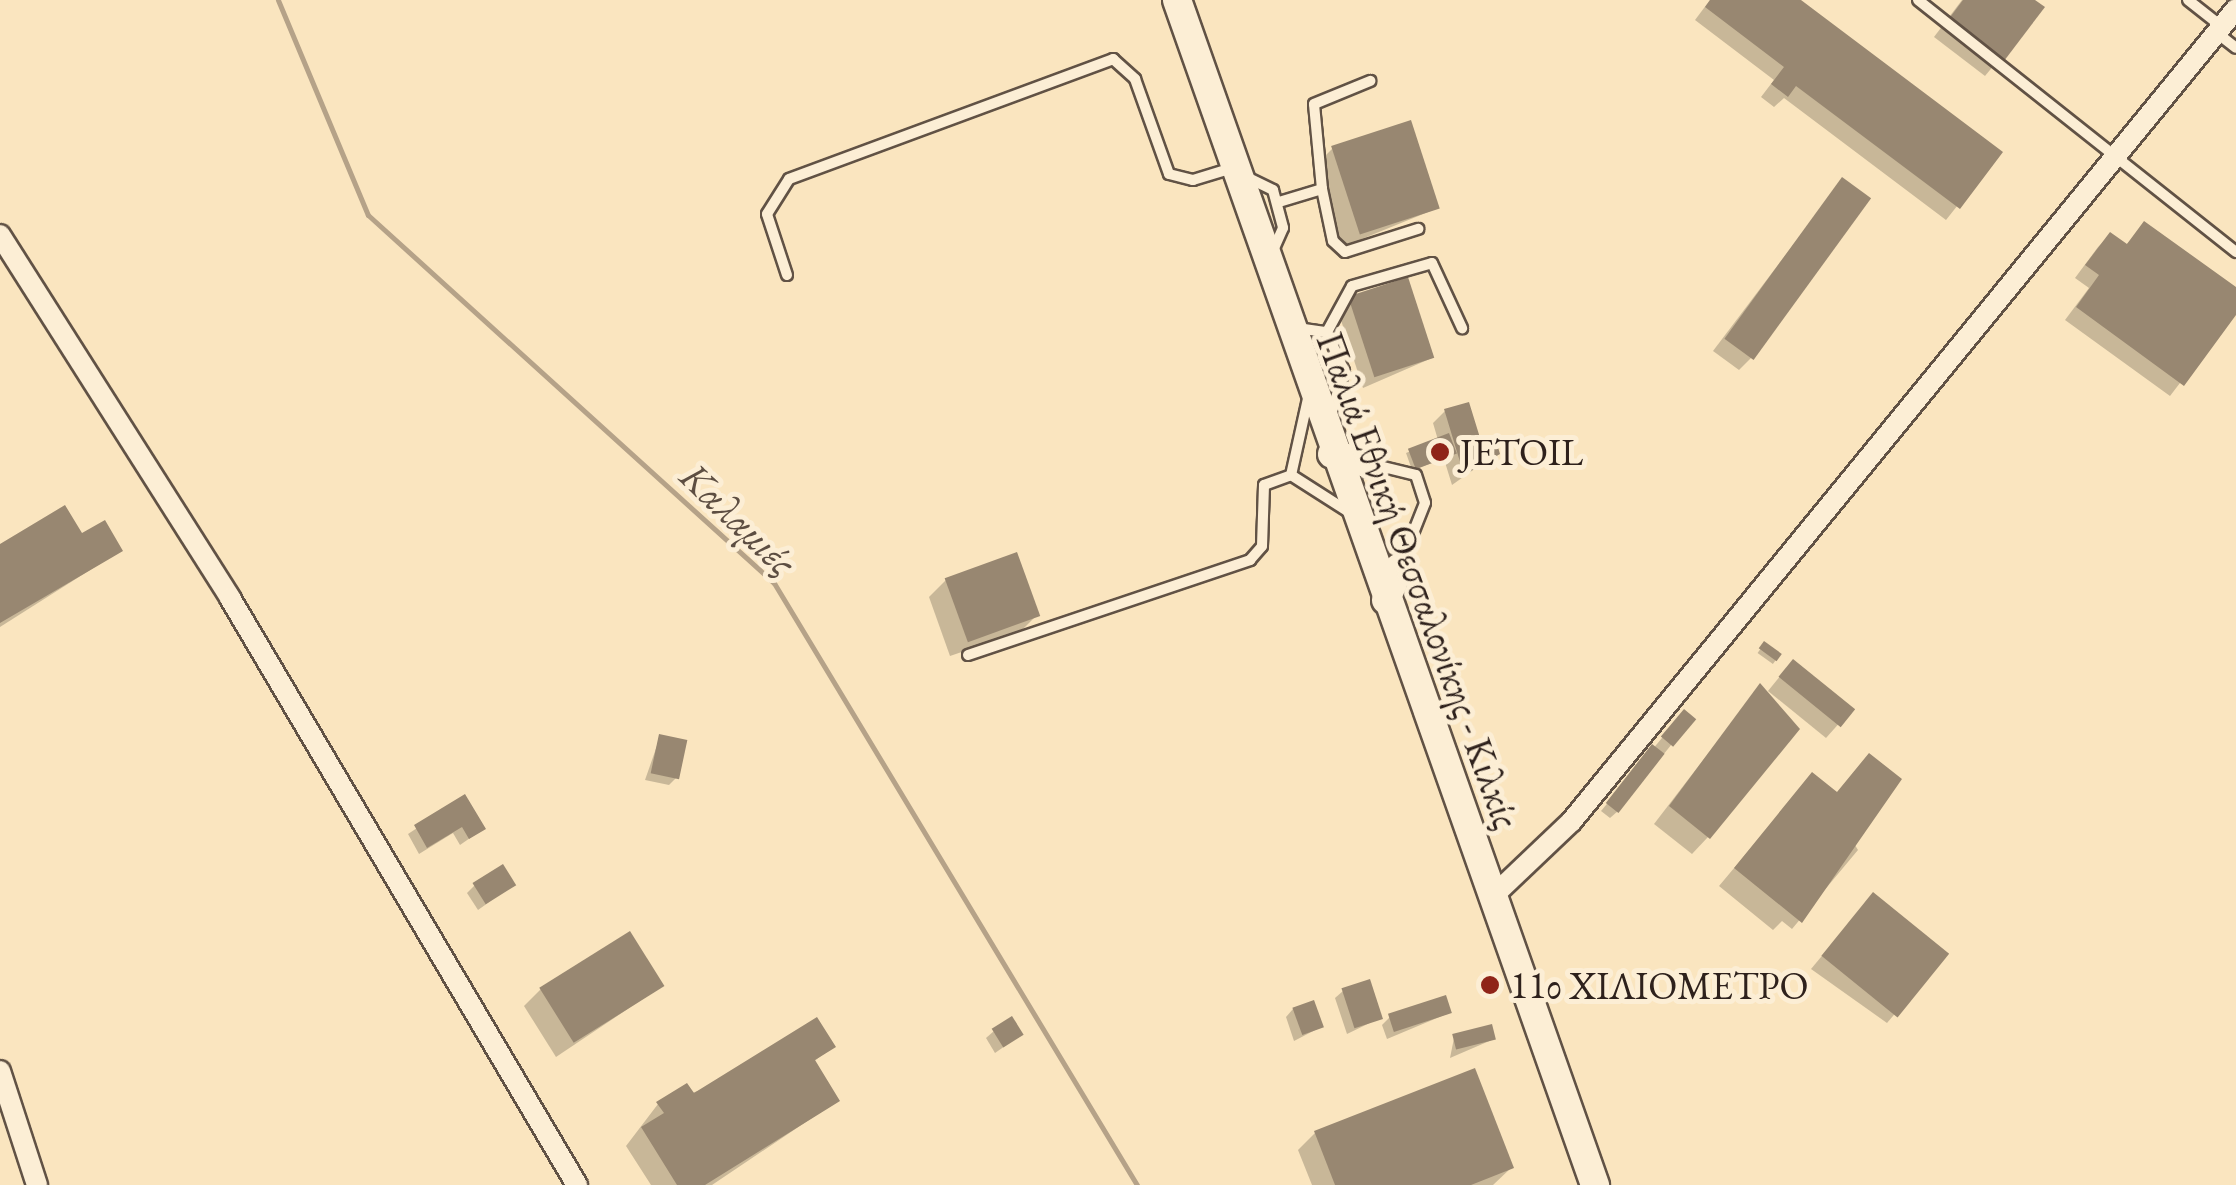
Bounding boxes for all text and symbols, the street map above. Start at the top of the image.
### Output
street label: Παλιά Εθνική Θεσσαλονίκης - Κιλκίς [1308,326,1530,834]
place label: JETOIL [1460,429,1583,475]
marker: JETOIL [1429,441,1451,463]
water label: Καλαμιές [671,452,807,586]
place label: 11ο ΧΙΛΙΟΜΕΤΡΟ [1510,962,1808,1008]
marker: 11ο ΧΙΛΙΟΜΕΤΡΟ [1479,974,1501,996]

